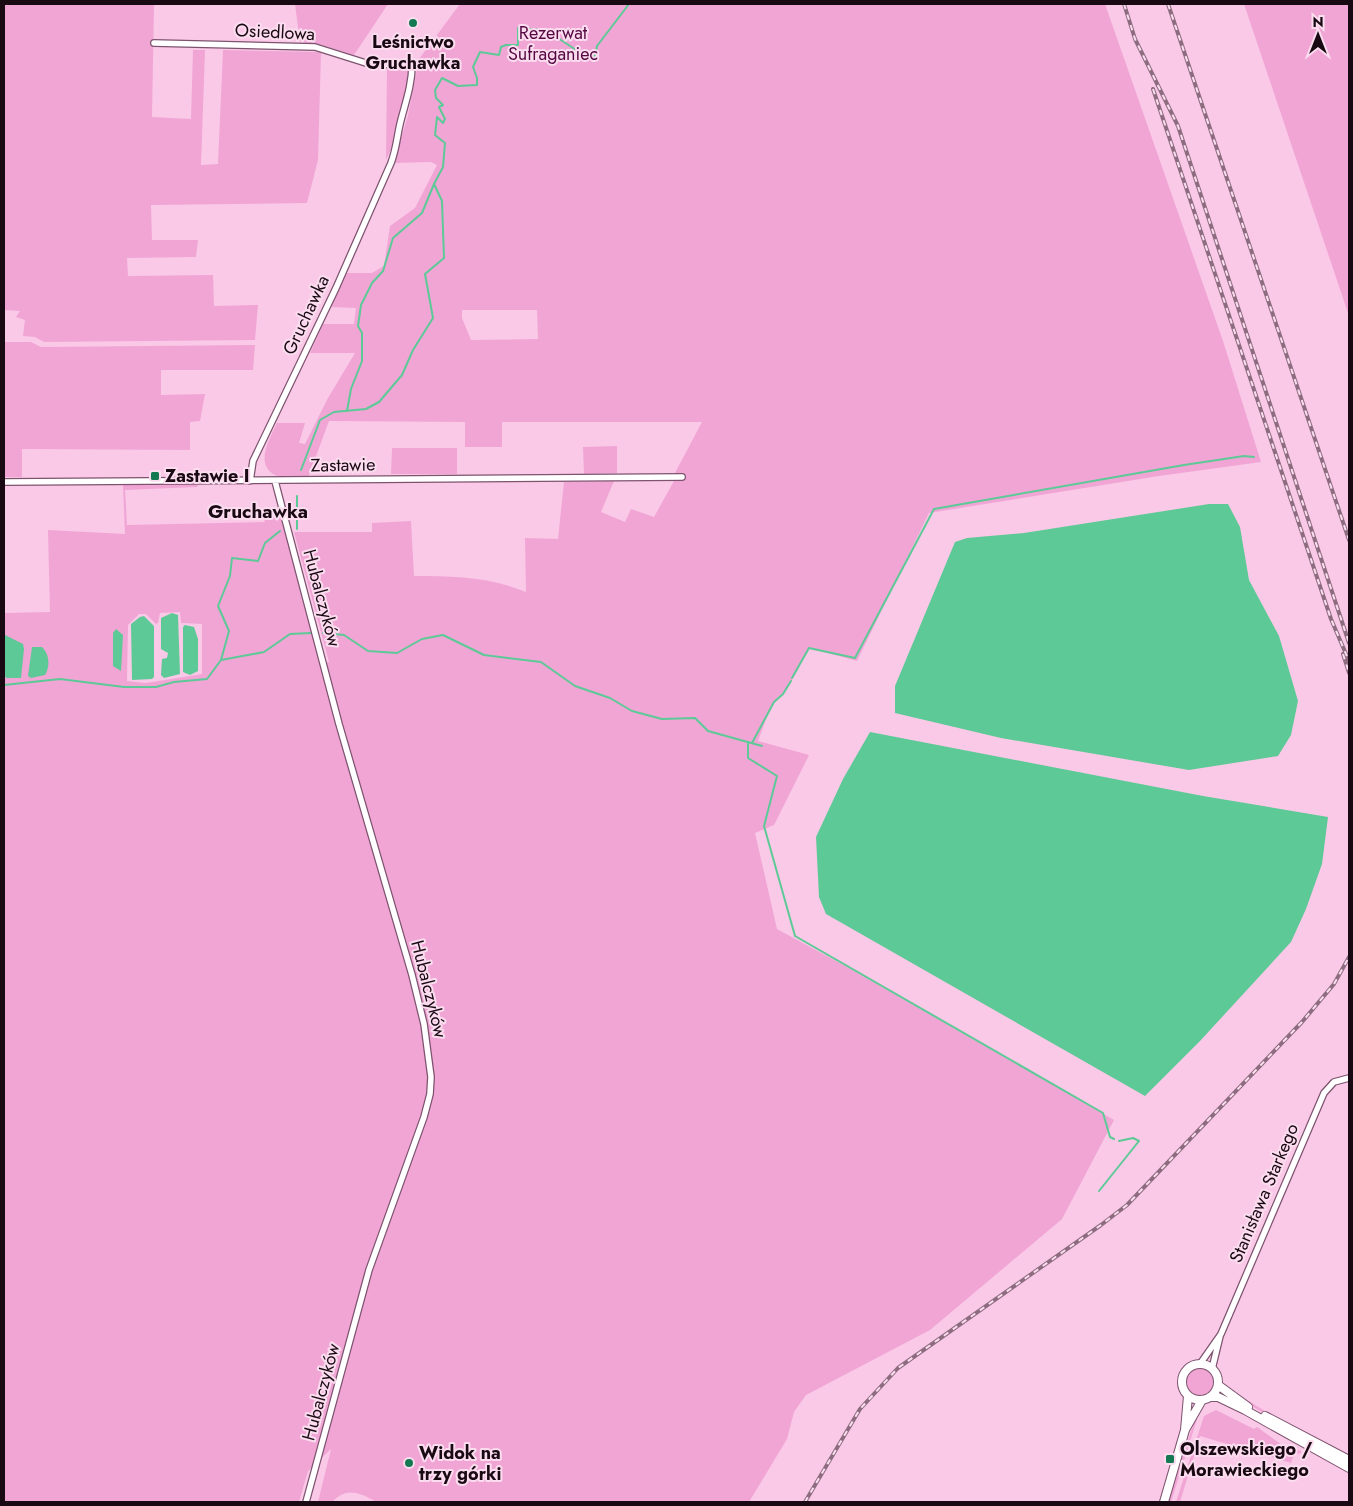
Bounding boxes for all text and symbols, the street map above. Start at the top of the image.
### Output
north arrow [1293,10,1343,60]
text: N [1312,12,1324,32]
street label: Osiedlowa [234,17,316,47]
marker: Leśnictwo Gruchawka [407,17,419,29]
park label: Rezerwat Sufraganiec [508,20,598,67]
place label: Leśnictwo Gruchawka [366,29,460,76]
street label: Gruchawka [276,271,336,359]
street label: Zastawie [310,451,376,479]
place label: Zastawie I [165,463,250,489]
marker: Zastawie I [149,470,161,482]
district label: Gruchawka [208,498,308,525]
street label: Hubalczyków [297,546,348,650]
street label: Hubalczyków [404,937,454,1041]
street label: Stanisława Starkego [1223,1119,1305,1267]
street label: Hubalczyków [296,1340,347,1444]
place label: Olszewskiego / Morawieckiego [1180,1436,1313,1483]
place label: Widok na trzy górki [419,1440,501,1487]
marker: Olszewskiego / Morawieckiego [1164,1453,1176,1465]
marker: Widok na trzy górki [403,1457,415,1469]

